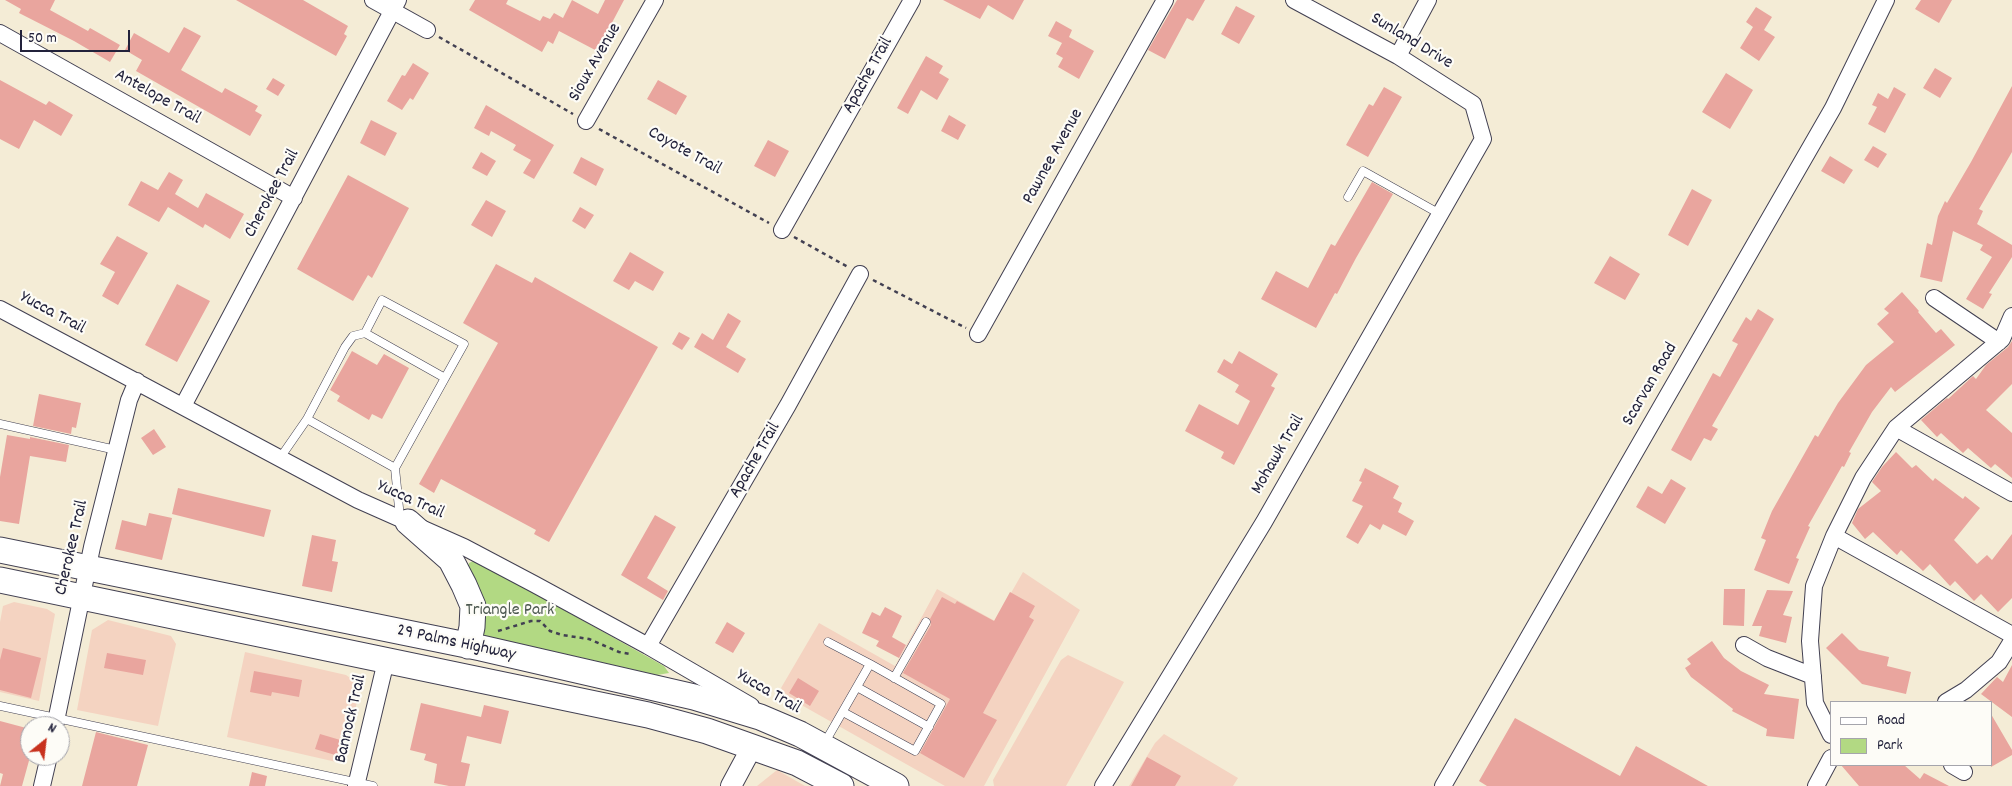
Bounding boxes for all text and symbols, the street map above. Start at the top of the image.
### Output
street label: Sunland Drive [1366,9,1456,75]
scale bar [22,20,132,52]
street label: Sioux Avenue [565,20,627,106]
text: 50 m [28,28,57,50]
street label: Apache Trail [839,34,899,118]
street label: Antelope Trail [110,65,204,131]
street label: Pawnee Avenue [1019,106,1089,208]
street label: Coyote Trail [643,123,725,181]
street label: Cherokee Trail [241,146,305,242]
street label: Yucca Trail [15,288,89,340]
street label: Scarvan Road [1619,340,1683,430]
street label: Mohawk Trail [1248,411,1310,499]
street label: Apache Trail [726,419,786,503]
street label: Yucca Trail [373,477,447,525]
street label: Cherokee Trail [52,498,94,598]
park label: Triangle Park [466,601,554,623]
street label: 29 Palms Highway [394,621,518,667]
street label: Yucca Trail [732,666,804,720]
street label: Bannock Trail [331,673,373,765]
legend [1830,701,1992,766]
text: Road [1877,710,1905,732]
north arrow [20,716,70,766]
text: N [44,718,60,739]
text: Park [1877,735,1903,757]

